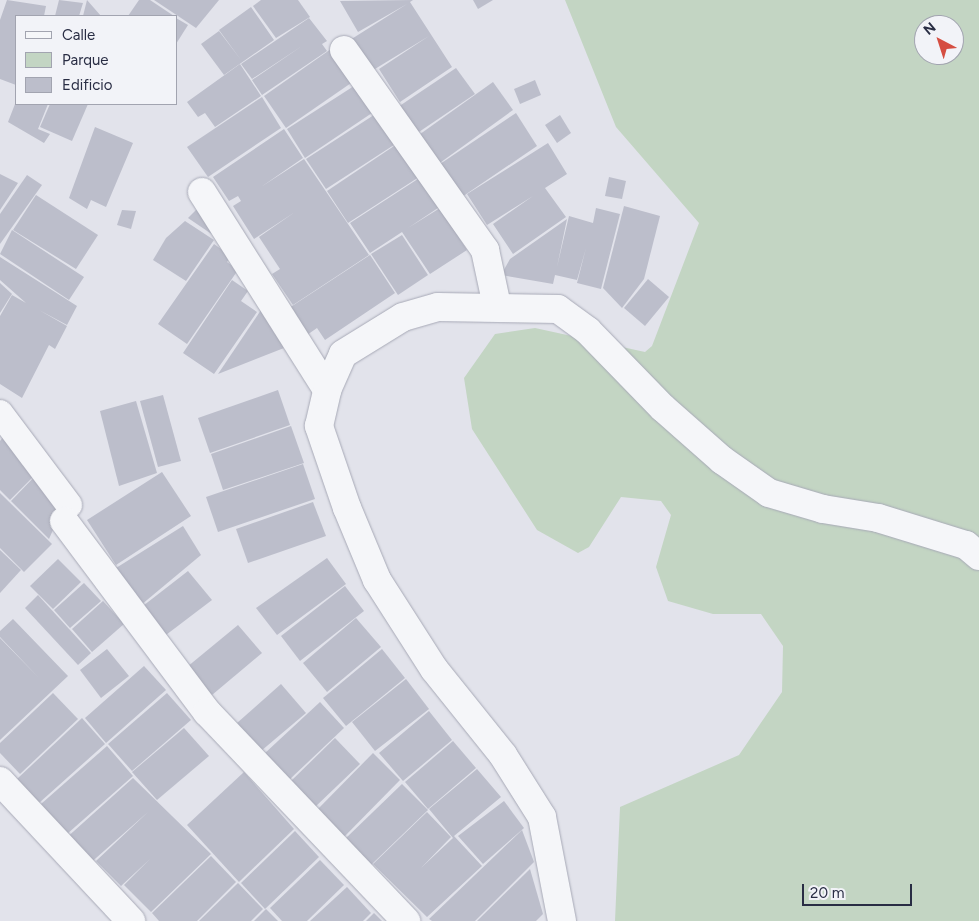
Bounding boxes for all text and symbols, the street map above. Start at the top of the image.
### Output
legend [15,15,178,105]
north arrow [914,15,964,65]
text: N [920,19,939,39]
text: Calle [62,26,95,44]
text: Parque [62,51,109,69]
text: Edificio [62,76,112,94]
scale bar [804,874,914,906]
text: 20 m [810,884,844,902]

